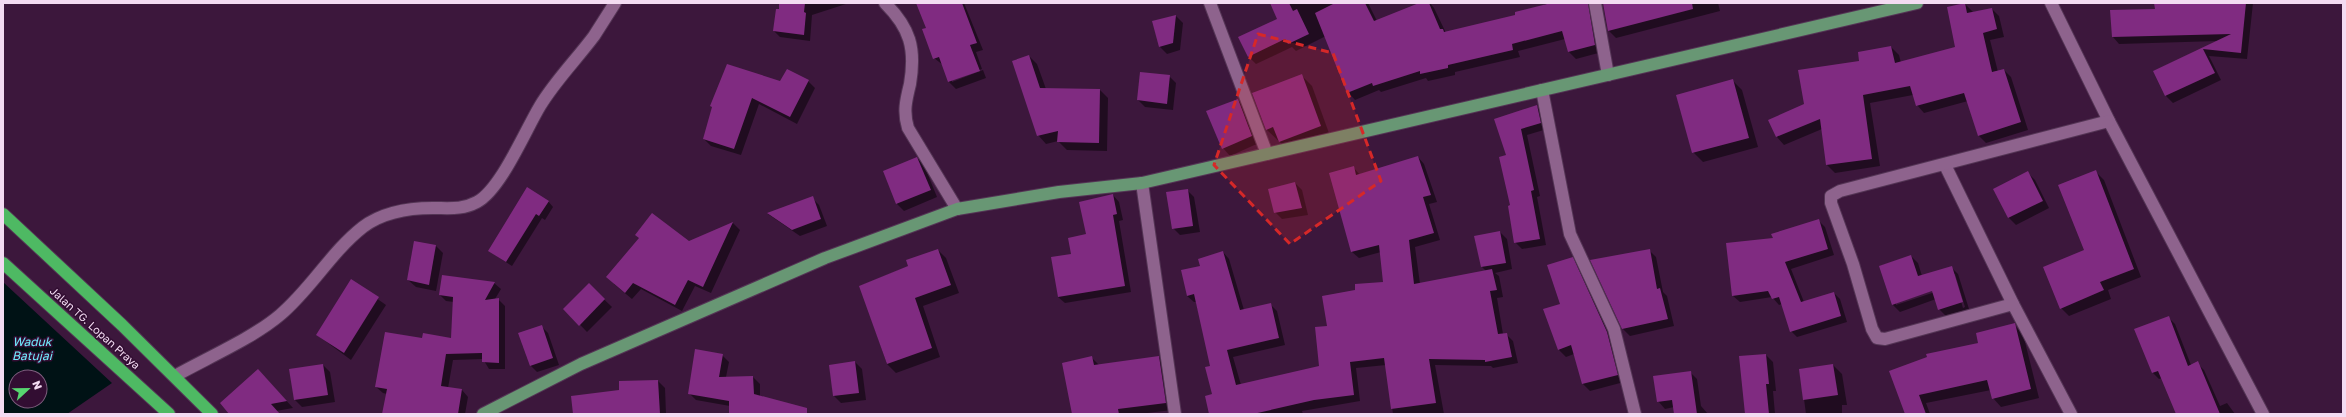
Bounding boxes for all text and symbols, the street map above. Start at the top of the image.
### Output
street label: Jalan TG. Lopan Praya [48,284,143,371]
water label: Waduk Batujai [12,334,54,363]
north arrow [8,369,48,409]
text: N [30,379,45,391]

